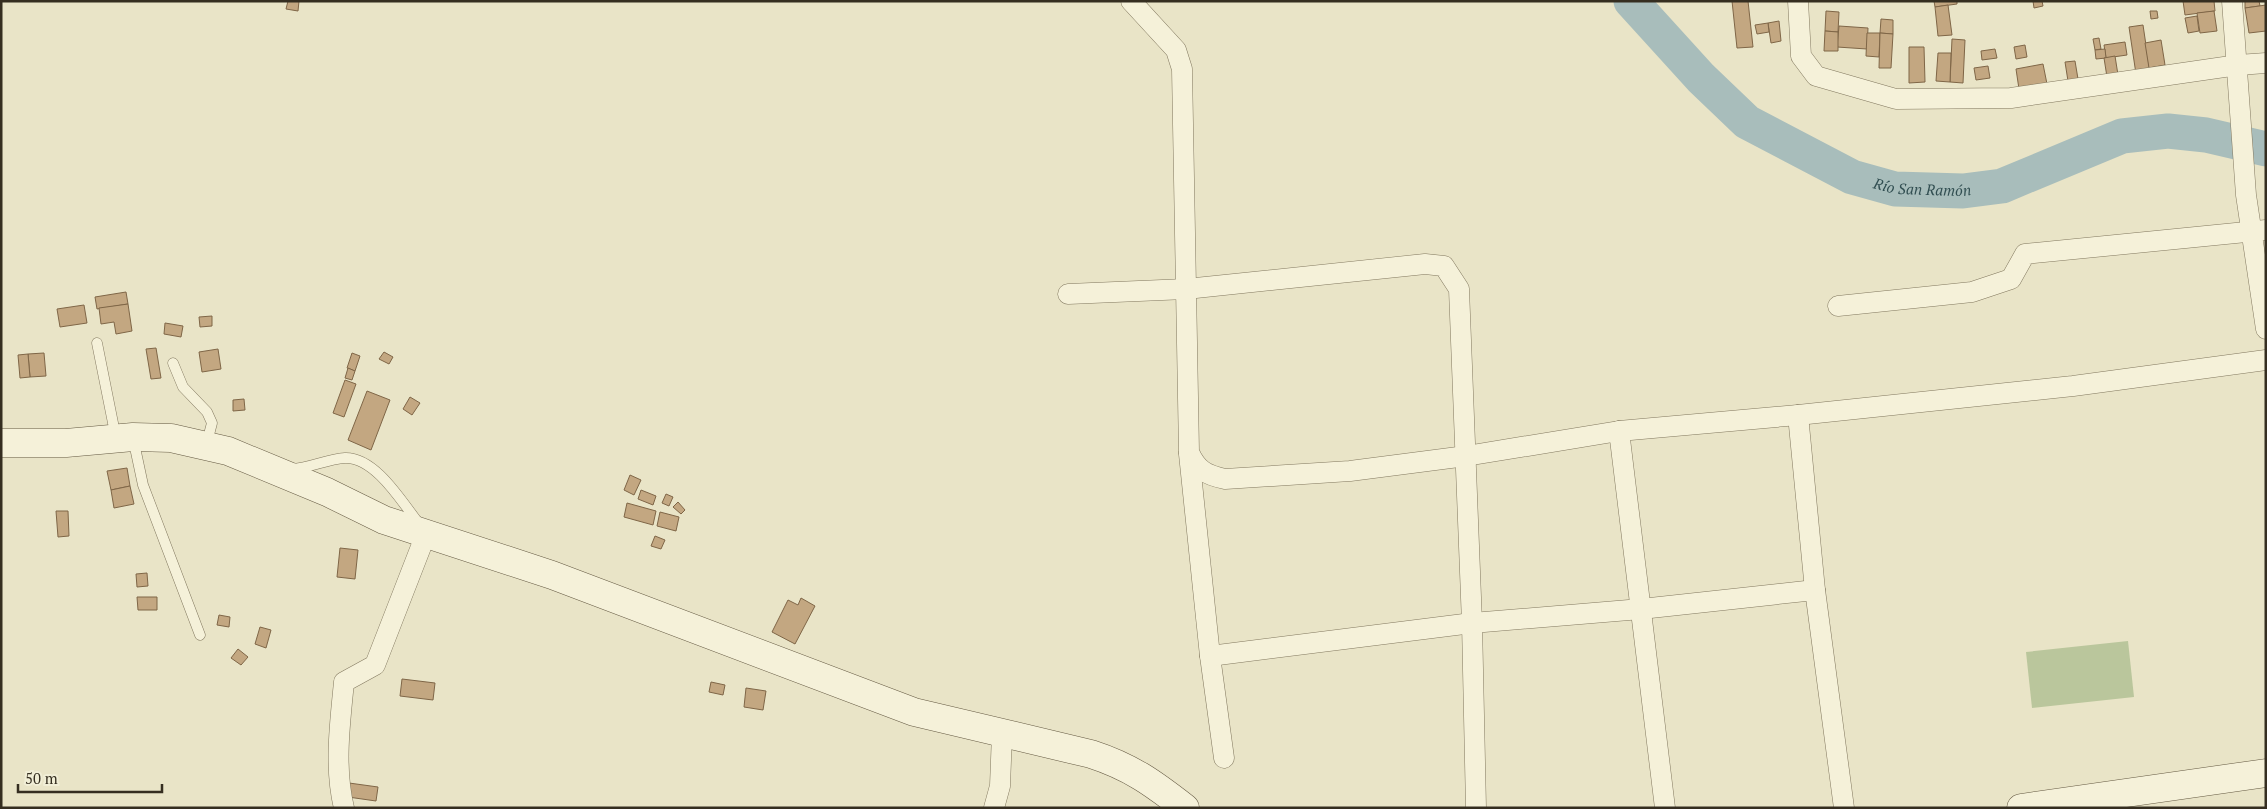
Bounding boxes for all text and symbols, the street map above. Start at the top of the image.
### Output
water label: Río San Ramón [1871,172,1972,200]
scale bar [18,762,161,794]
text: 50 m [25,768,58,788]

